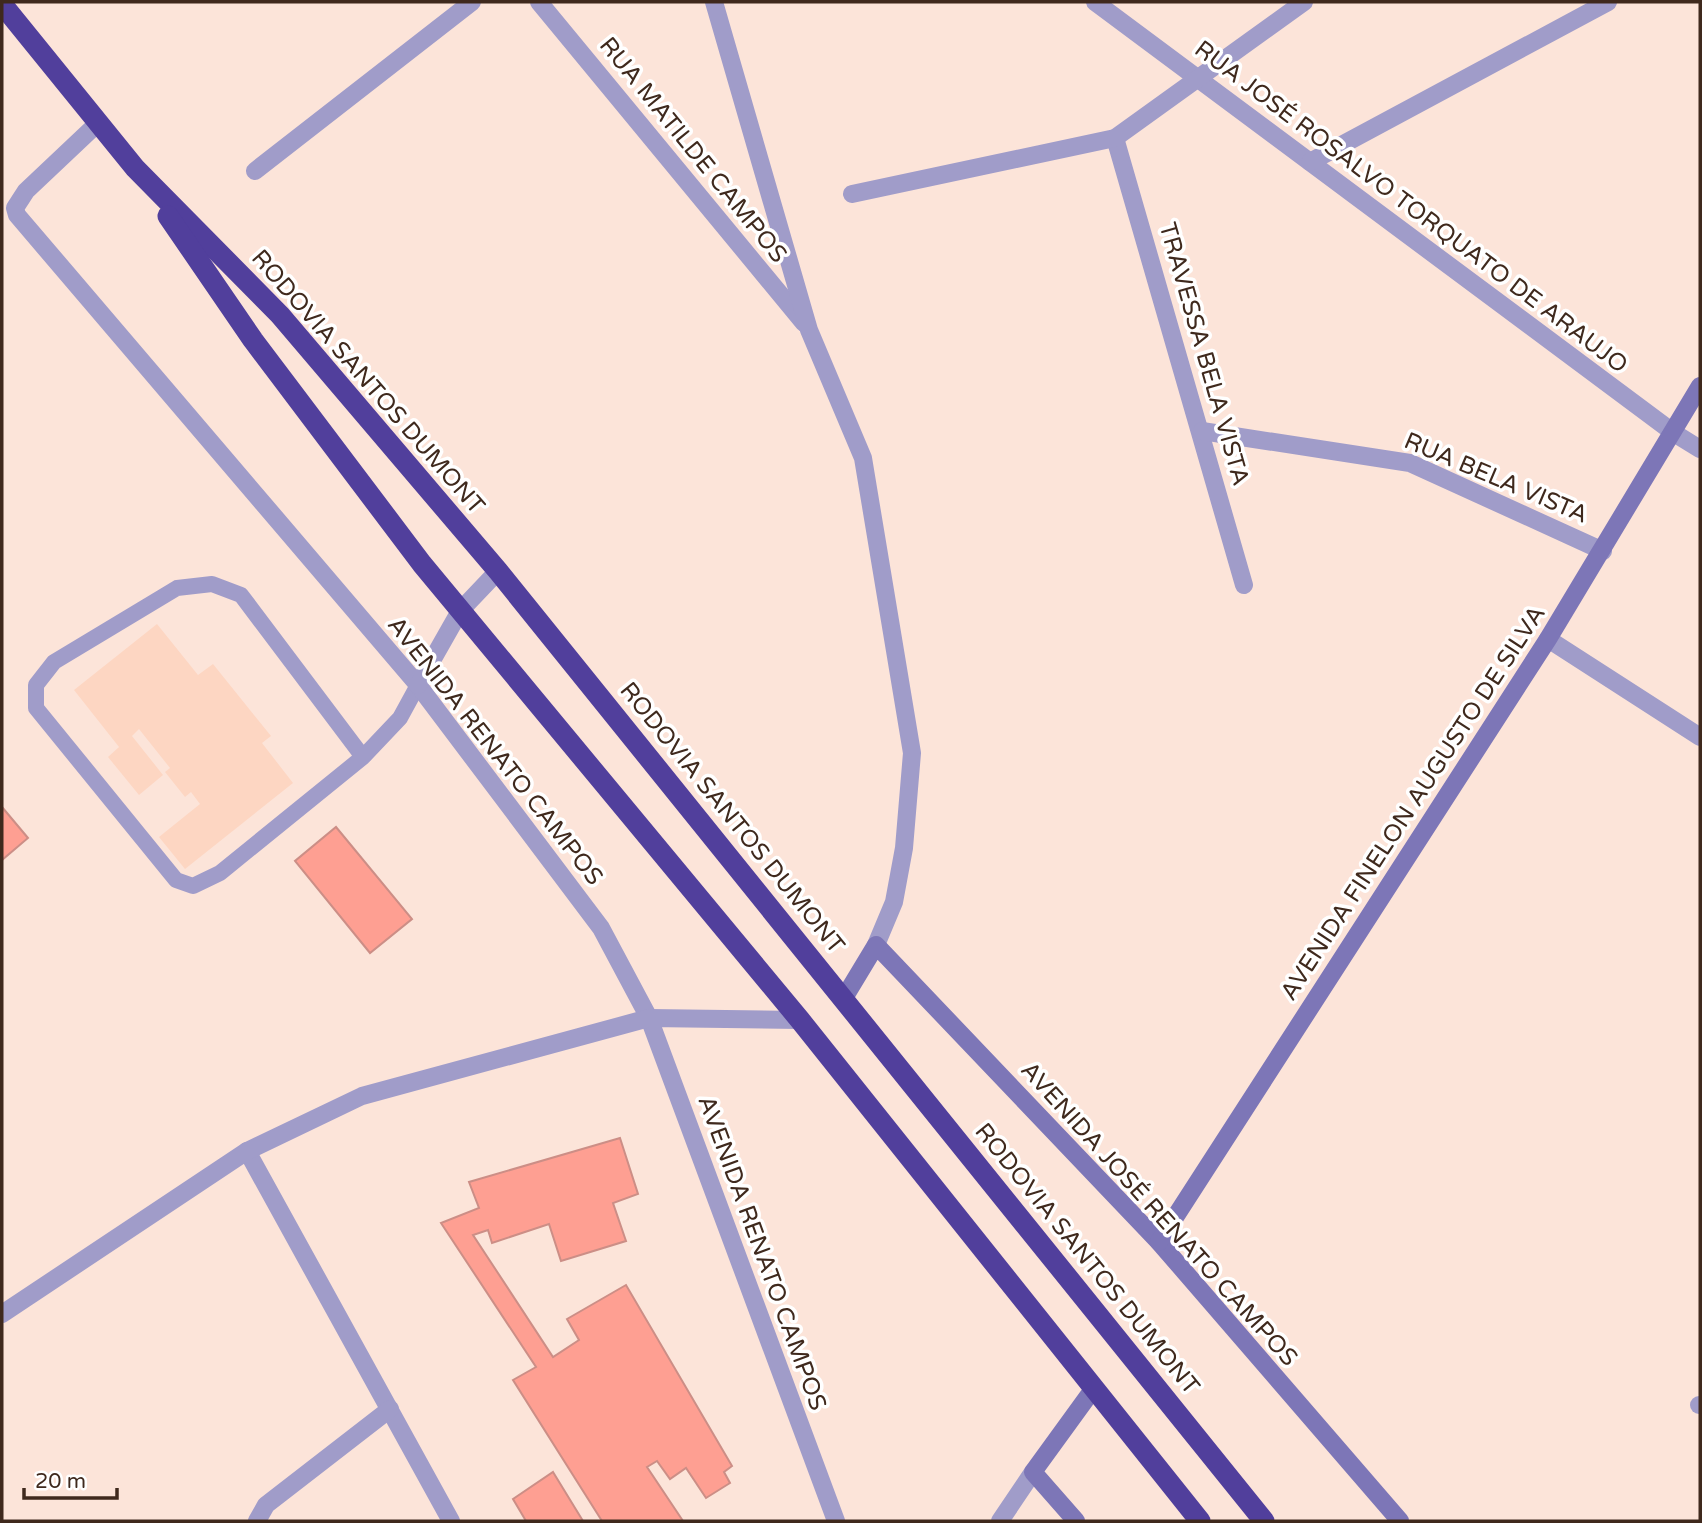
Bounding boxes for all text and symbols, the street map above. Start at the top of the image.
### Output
street label: RUA MATILDE CAMPOS [593,31,793,269]
street label: RUA JOSÉ ROSALVO TORQUATO DE ARAUJO [1189,34,1634,380]
street label: TRAVESSA BELA VISTA [1153,219,1255,489]
street label: RODOVIA SANTOS DUMONT [245,244,491,520]
street label: RUA BELA VISTA [1400,426,1592,530]
street label: AVENIDA FINELON AUGUSTO DE SILVA [1274,600,1552,1006]
street label: AVENIDA RENATO CAMPOS [381,611,609,891]
street label: RODOVIA SANTOS DUMONT [614,676,851,960]
street label: AVENIDA JOSÉ RENATO CAMPOS [1014,1055,1304,1372]
street label: AVENIDA RENATO CAMPOS [691,1092,833,1414]
street label: RODOVIA SANTOS DUMONT [969,1117,1206,1401]
scale bar [24,1456,117,1500]
text: 20 m [35,1469,86,1494]

